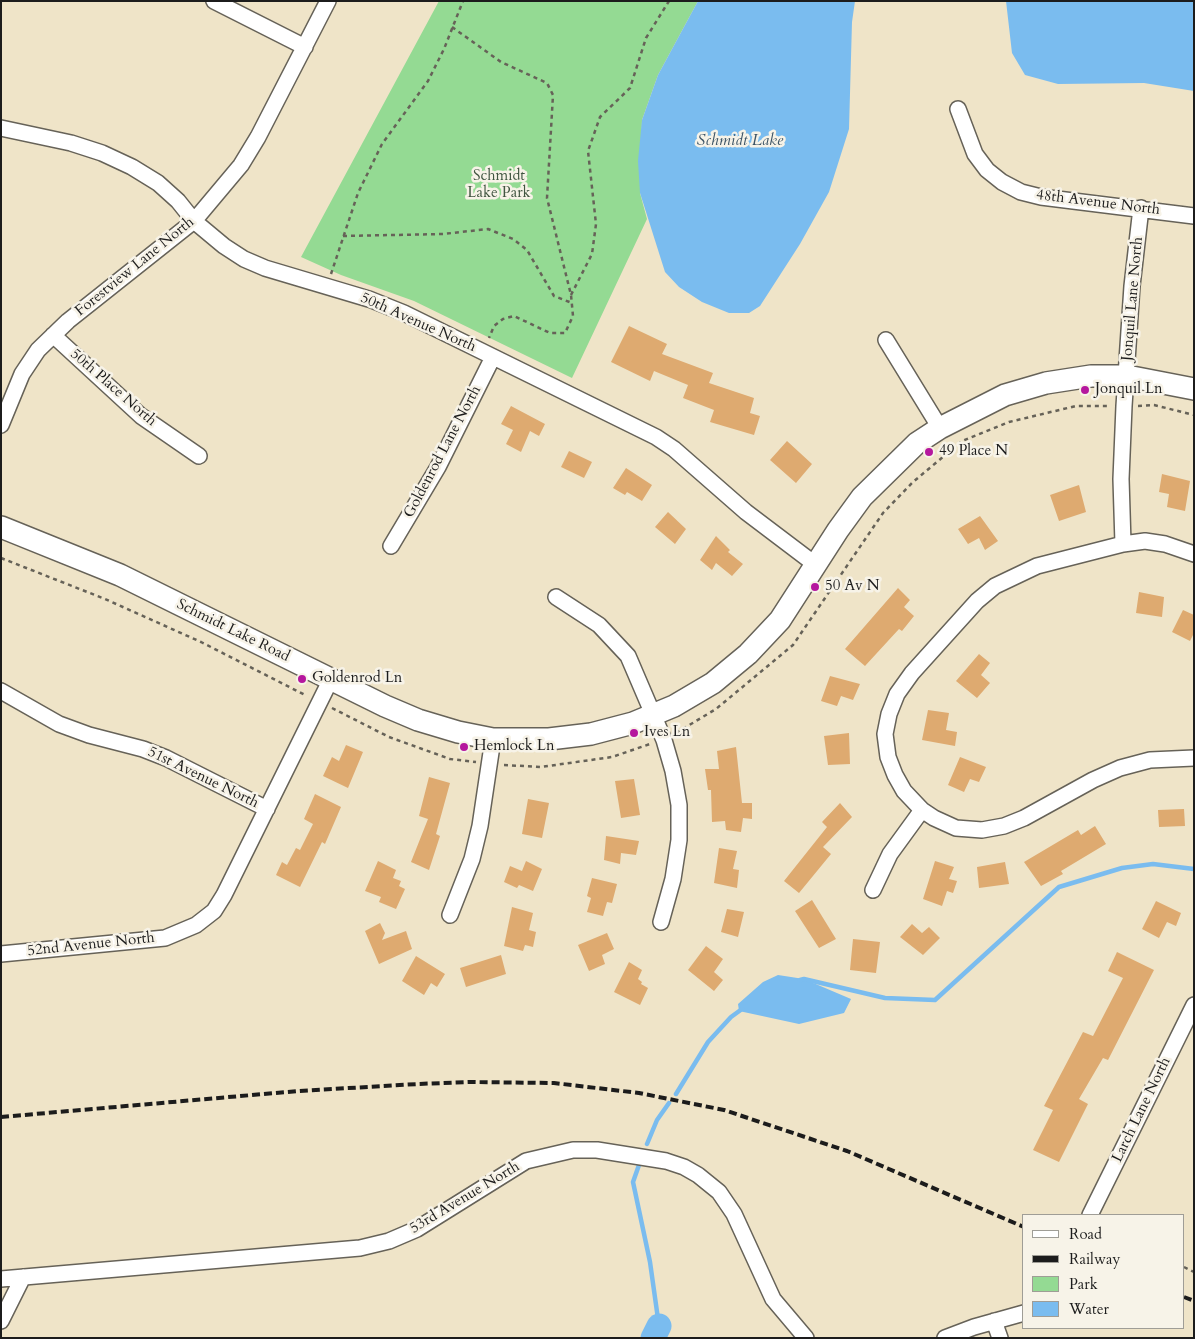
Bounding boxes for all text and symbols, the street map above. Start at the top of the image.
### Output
water label: Schmidt Lake [697,131,783,151]
park label: Schmidt Lake Park [467,168,531,203]
street label: 48th Avenue North [1035,186,1161,220]
street label: Forestview Lane North [72,214,198,320]
street label: Jonquil Lane North [1119,236,1147,362]
street label: 50th Avenue North [358,289,478,357]
street label: 50th Place North [66,346,160,430]
place label: Jonquil Ln [1095,381,1163,399]
street label: Goldenrod Lane North [401,383,485,521]
marker: Jonquil Ln [1079,384,1091,396]
place label: 49 Place N [939,443,1008,461]
marker: 49 Place N [923,446,935,458]
place label: 50 Av N [825,578,879,596]
marker: 50 Av N [809,581,821,593]
street label: Schmidt Lake Road [173,596,293,666]
place label: Goldenrod Ln [312,670,402,688]
marker: Goldenrod Ln [296,673,308,685]
place label: Ives Ln [644,724,690,742]
marker: Ives Ln [628,727,640,739]
place label: Hemlock Ln [474,738,554,756]
marker: Hemlock Ln [458,741,470,753]
street label: 51st Avenue North [145,743,261,813]
street label: 52nd Avenue North [26,929,156,961]
street label: Larch Lane North [1109,1055,1175,1165]
street label: 53rd Avenue North [407,1158,523,1238]
legend [1022,1214,1185,1329]
text: Road [1069,1224,1102,1244]
text: Railway [1069,1249,1120,1269]
text: Park [1069,1274,1098,1294]
text: Water [1069,1299,1109,1319]

